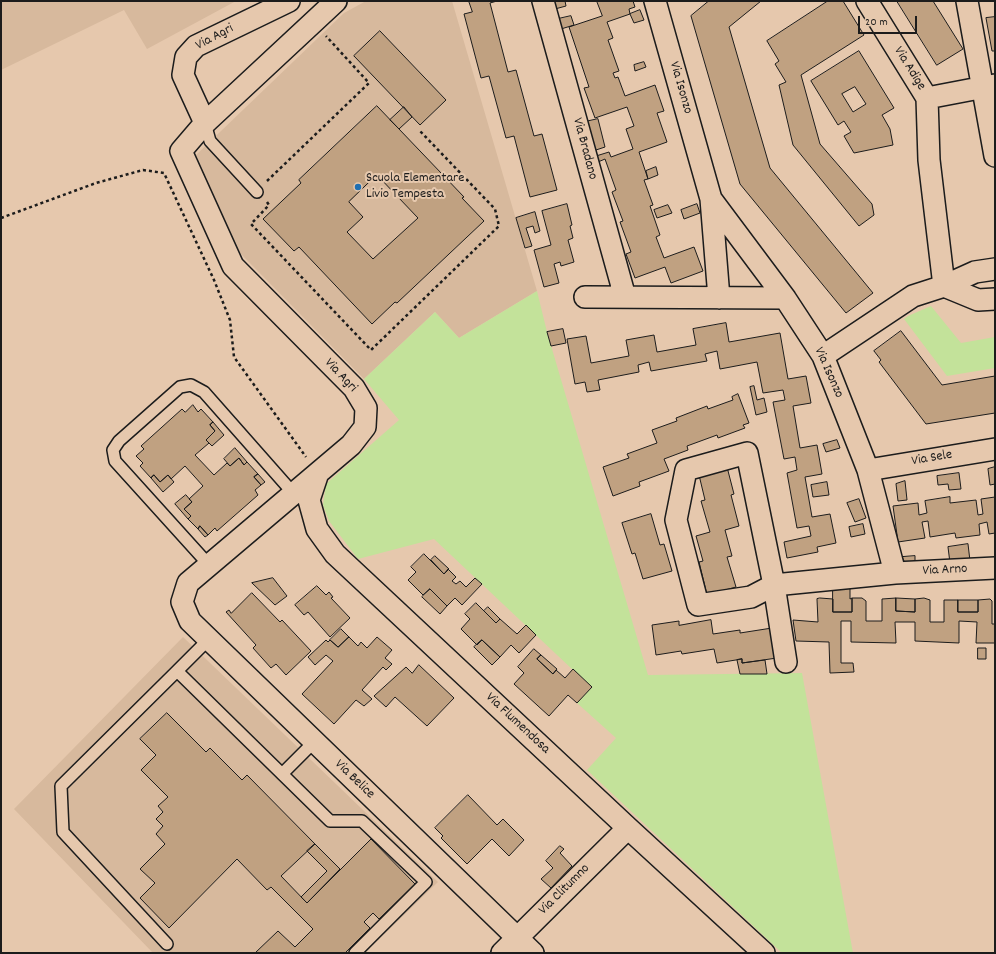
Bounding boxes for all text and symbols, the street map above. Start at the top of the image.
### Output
scale bar [860,8,919,34]
text: 20 m [865,14,888,31]
street label: Via Agri [193,21,237,55]
street label: Via Adige [889,44,929,94]
street label: Via Isonzo [665,60,695,116]
street label: Via Bradano [568,116,600,182]
place label: Scuola Elementare Livio Tempesta [366,171,464,204]
marker: Scuola Elementare Livio Tempesta [353,182,363,192]
street label: Via Isonzo [809,345,847,401]
street label: Via Agri [320,355,360,397]
street label: Via Sele [910,447,954,471]
street label: Via Arno [922,561,968,581]
street label: Via Flumendosa [481,690,553,758]
street label: Via Belice [330,757,378,803]
street label: Via Clitumno [536,861,594,919]

